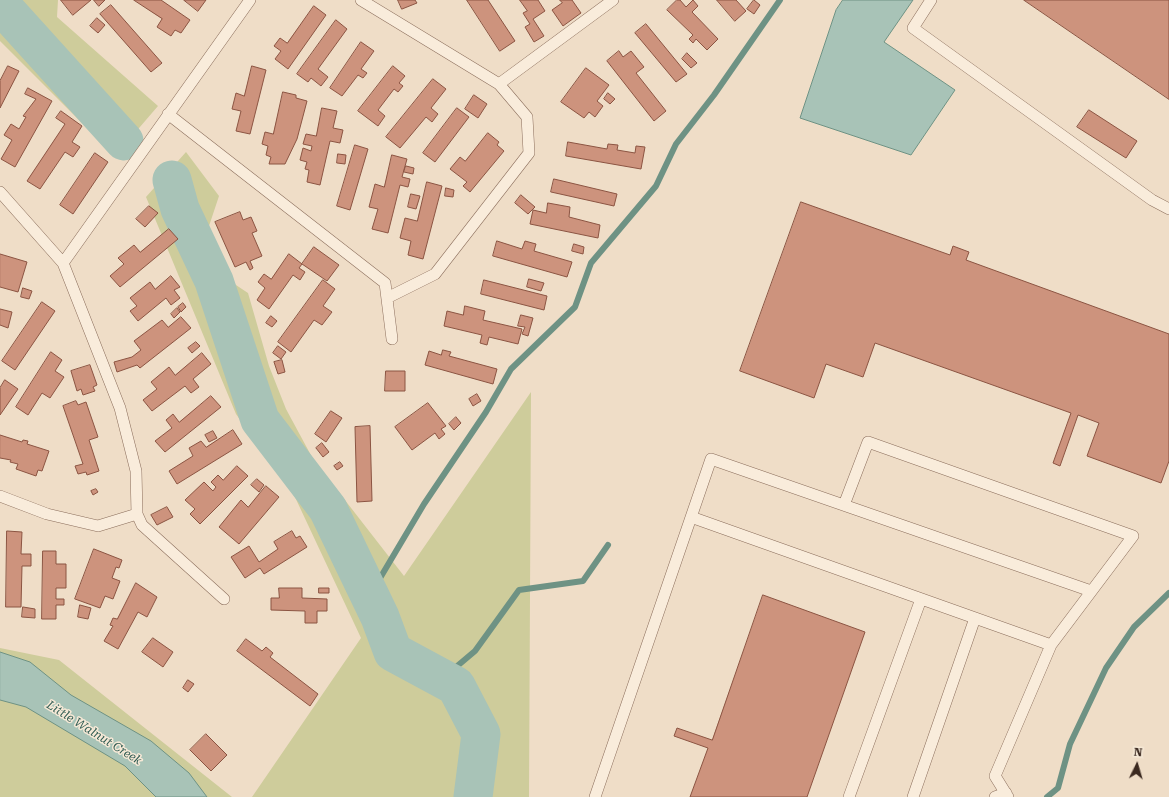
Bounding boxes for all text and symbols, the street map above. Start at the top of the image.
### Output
water label: Little Walnut Creek [44,698,144,768]
north arrow [1117,745,1157,785]
text: N [1133,746,1143,759]

